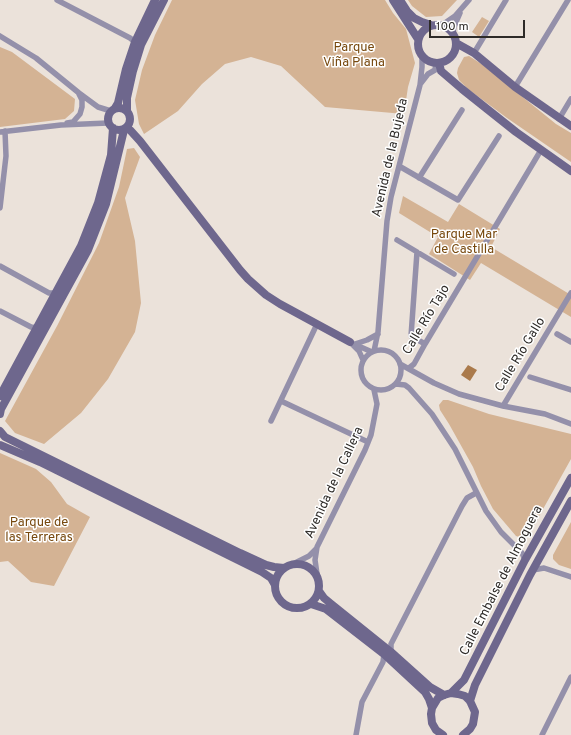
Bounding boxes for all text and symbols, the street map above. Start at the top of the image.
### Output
scale bar [431,12,527,38]
text: 100 m [436,19,469,35]
park label: Parque Viña Plana [323,40,385,71]
street label: Avenida de la Bujeda [370,97,412,219]
park label: Parque Mar de Castilla [431,227,497,258]
street label: Calle Río Tajo [400,282,454,358]
street label: Calle Río Gallo [493,315,549,395]
street label: Avenida de la Callera [302,425,368,541]
street label: Calle Embalse de Almoguera [457,503,547,659]
park label: Parque de las Terreras [5,515,73,546]

